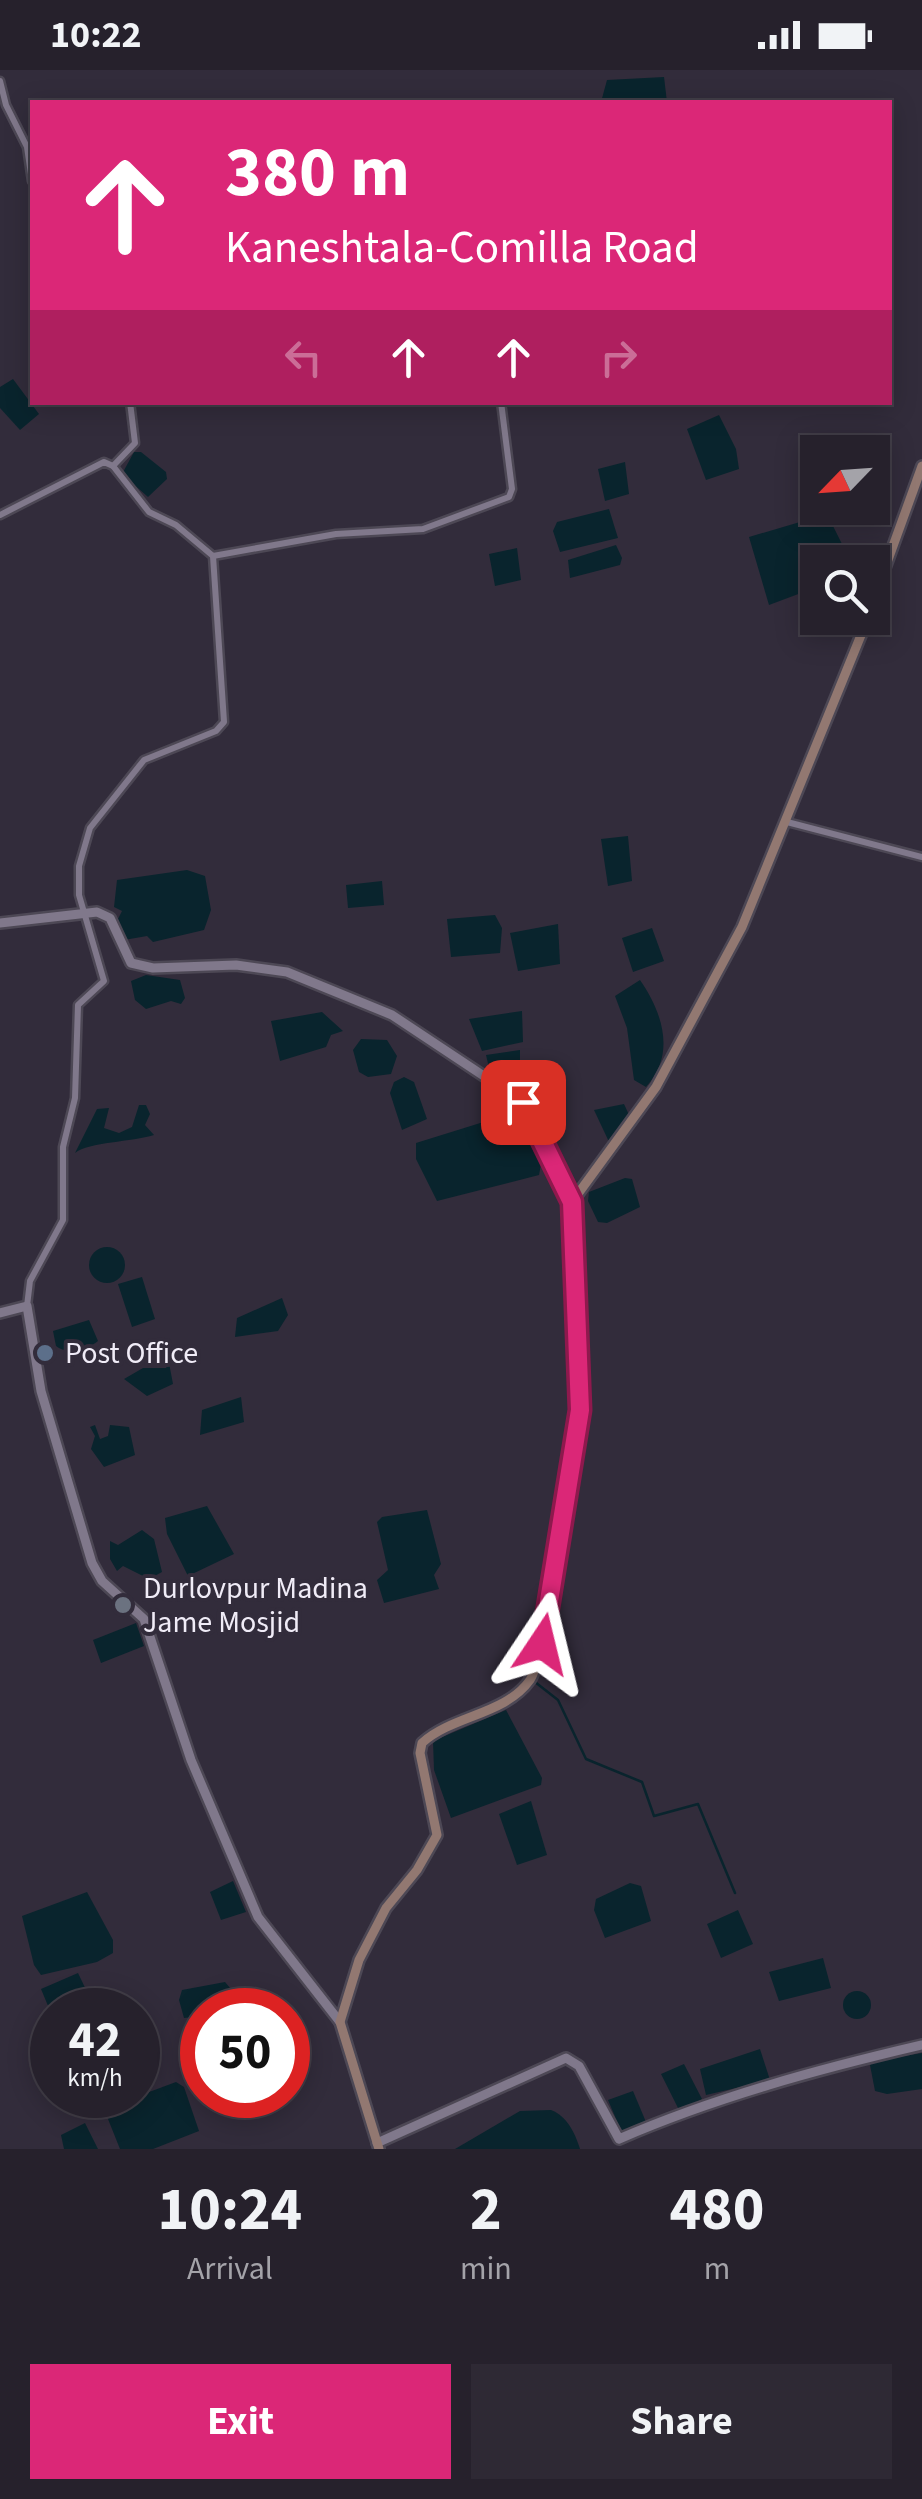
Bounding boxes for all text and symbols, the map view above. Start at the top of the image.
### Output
text: 10:22 [50,8,142,62]
text: 380 m [225,123,410,223]
icon: ahead [60,140,190,270]
text: Kaneshtala-Comilla Road [225,216,699,280]
icon: left [276,330,331,385]
icon: ahead [381,330,436,385]
icon: ahead [486,330,541,385]
icon: right [591,330,646,385]
north arrow [800,435,890,525]
map controls [800,435,890,635]
button: search [800,545,890,635]
pin [481,1060,566,1145]
icon: arrive [496,1075,551,1130]
place label: Post Office [65,1332,198,1375]
marker: Post Office [34,1342,56,1364]
place label: Durlovpur Madina Jame Mosjid [143,1567,368,1644]
position arrow [490,1592,594,1696]
marker: Durlovpur Madina Jame Mosjid [112,1594,134,1616]
speed limit sign: 50 [180,1988,310,2118]
text: 42 [69,2005,121,2076]
text: km/h [67,2060,123,2096]
text: 10:24 [158,2168,302,2253]
text: 2 [470,2168,502,2253]
text: 480 [669,2168,764,2253]
text: Arrival [187,2246,273,2292]
text: min [460,2246,512,2292]
text: m [704,2246,730,2292]
button: Exit [30,2364,451,2479]
button: Share [471,2364,892,2479]

